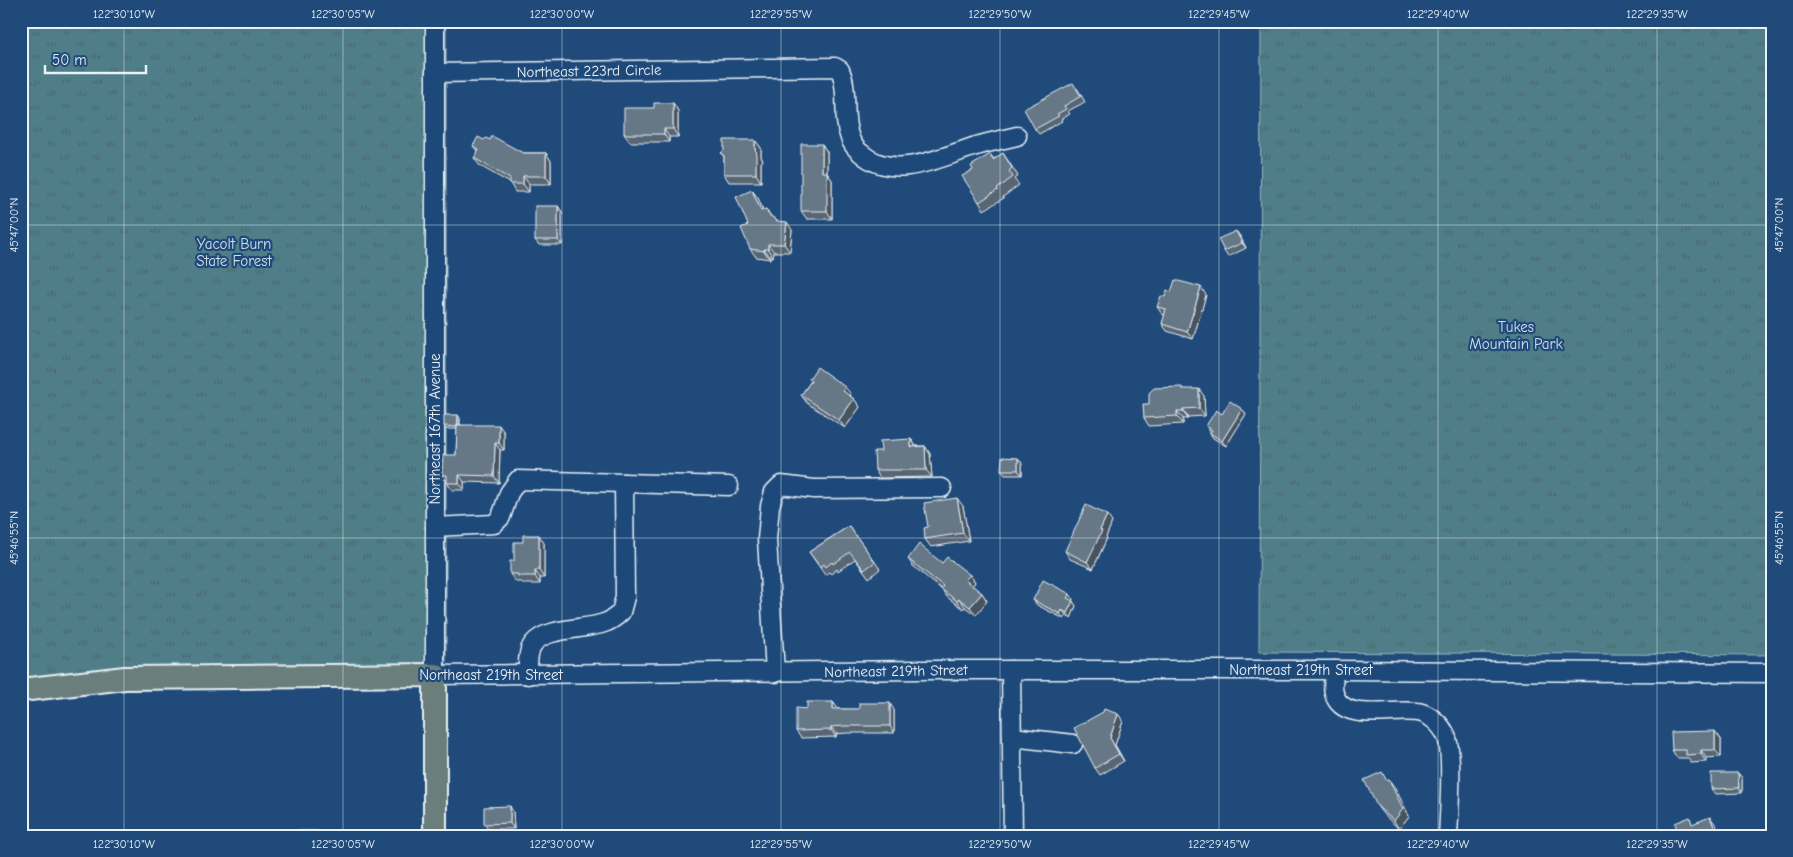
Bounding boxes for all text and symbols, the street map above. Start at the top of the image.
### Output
text: 122°30'10"W [93,7,155,21]
text: 122°30'05"W [311,7,375,21]
text: 122°30'00"W [530,7,595,21]
text: 122°29'55"W [750,7,813,21]
text: 122°29'50"W [969,7,1032,21]
text: 122°29'45"W [1188,7,1250,21]
text: 122°29'40"W [1407,7,1470,21]
text: 122°29'35"W [1626,7,1688,21]
scale bar [45,42,146,74]
text: 50 m [52,51,87,69]
street label: Northeast 223rd Circle [516,61,662,81]
text: 45°47'00"N [7,198,21,252]
text: 45°47'00"N [1772,198,1786,252]
park label: Yacolt Burn State Forest [196,235,273,270]
park label: Tukes Mountain Park [1469,318,1563,353]
street label: Northeast 167th Avenue [426,353,444,505]
text: 45°46'55"N [7,511,21,565]
text: 45°46'55"N [1772,511,1786,565]
street label: Northeast 219th Street [824,661,969,681]
street label: Northeast 219th Street [1229,661,1373,679]
street label: Northeast 219th Street [419,666,563,684]
text: 122°30'10"W [93,837,155,851]
text: 122°30'05"W [311,837,375,851]
text: 122°30'00"W [530,837,595,851]
text: 122°29'55"W [750,837,813,851]
text: 122°29'50"W [969,837,1032,851]
text: 122°29'45"W [1188,837,1250,851]
text: 122°29'40"W [1407,837,1470,851]
text: 122°29'35"W [1626,837,1688,851]

